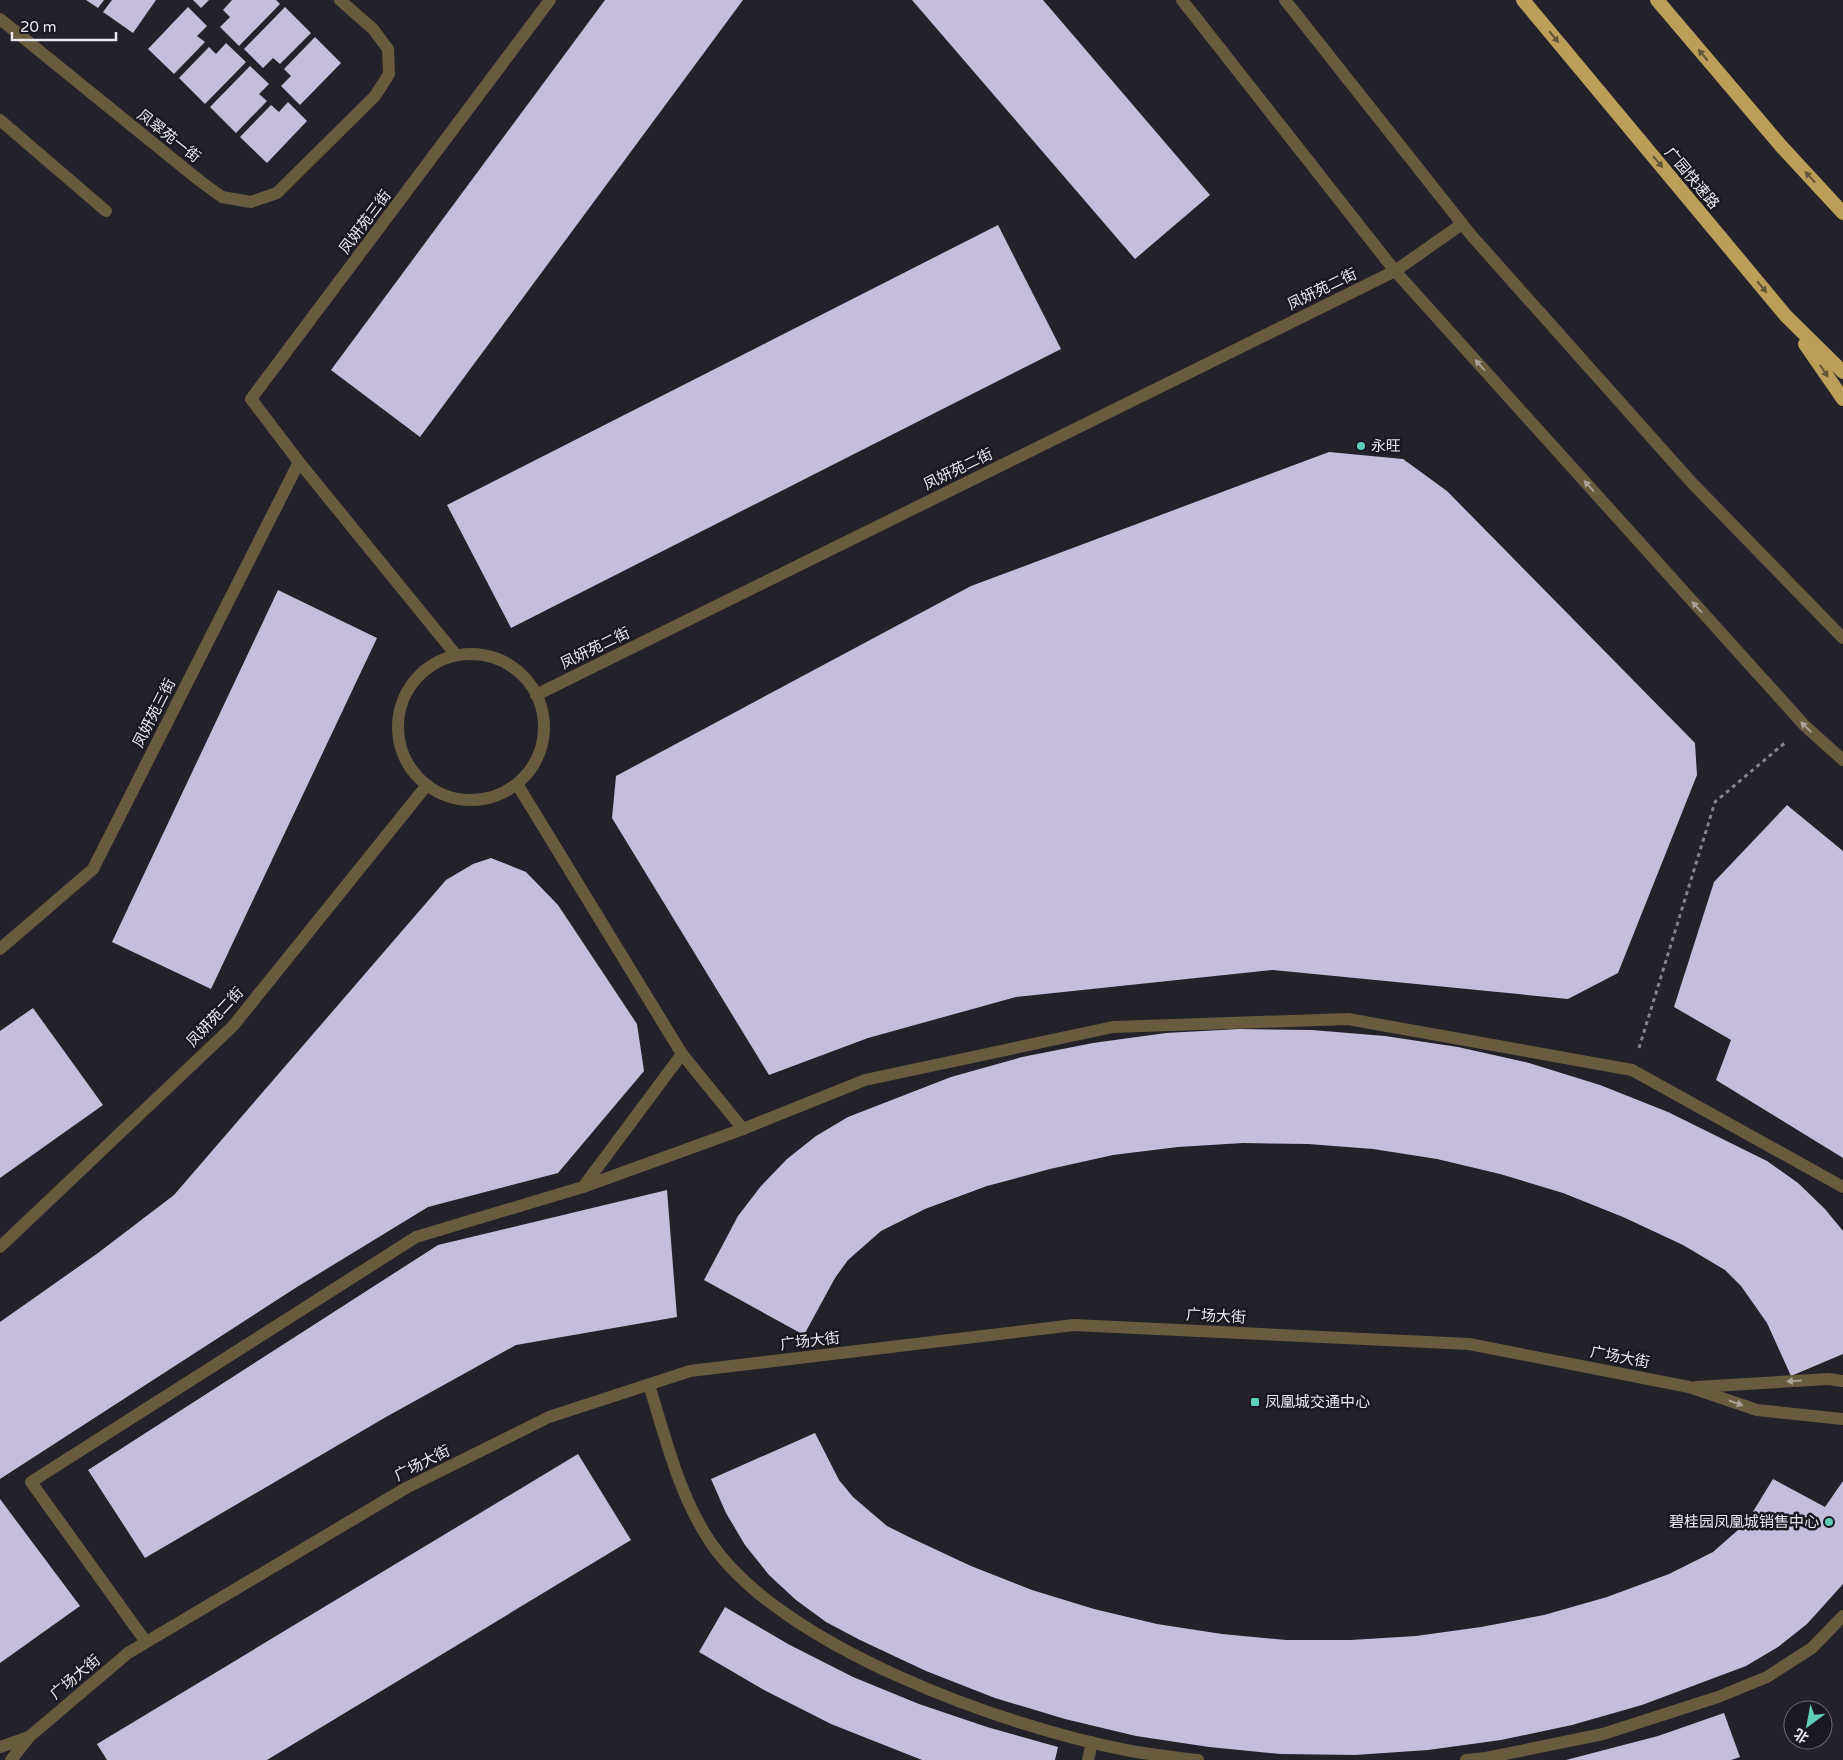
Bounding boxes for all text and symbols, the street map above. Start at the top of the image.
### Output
scale bar [12,10,116,42]
text: 20 m [20,18,57,36]
one-way arrow [1548,31,1559,44]
one-way arrow [1697,49,1709,61]
street label: 凤翠苑一街 [134,106,204,166]
street label: 广园快速路 [1661,143,1723,213]
one-way arrow [1652,156,1663,168]
one-way arrow [1804,172,1816,184]
street label: 凤妍苑三街 [335,187,395,257]
street label: 凤妍苑二街 [1284,264,1360,314]
one-way arrow [1756,281,1767,293]
one-way arrow [1474,360,1486,372]
one-way arrow [1819,364,1829,378]
place label: 永旺 [1371,437,1401,455]
marker: 永旺 [1355,440,1367,452]
street label: 凤妍苑二街 [920,444,996,494]
one-way arrow [1583,480,1594,493]
one-way arrow [1691,601,1703,613]
street label: 凤妍苑二街 [557,623,633,673]
street label: 凤妍苑三街 [129,675,179,751]
one-way arrow [1801,721,1813,733]
street label: 凤妍苑二街 [183,983,247,1051]
street label: 广场大街 [1186,1305,1246,1327]
street label: 广场大街 [779,1328,841,1354]
street label: 广场大街 [1589,1342,1651,1372]
one-way arrow [1786,1377,1802,1385]
place label: 凤凰城交通中心 [1265,1393,1370,1411]
marker: 凤凰城交通中心 [1249,1396,1261,1408]
one-way arrow [1728,1400,1743,1407]
street label: 广场大街 [391,1441,453,1485]
place label: 碧桂园凤凰城销售中心 [1669,1513,1819,1531]
marker: 碧桂园凤凰城销售中心 [1823,1516,1835,1528]
street label: 广场大街 [46,1651,104,1703]
north arrow [1783,1700,1833,1750]
text: 北 [1791,1725,1812,1747]

